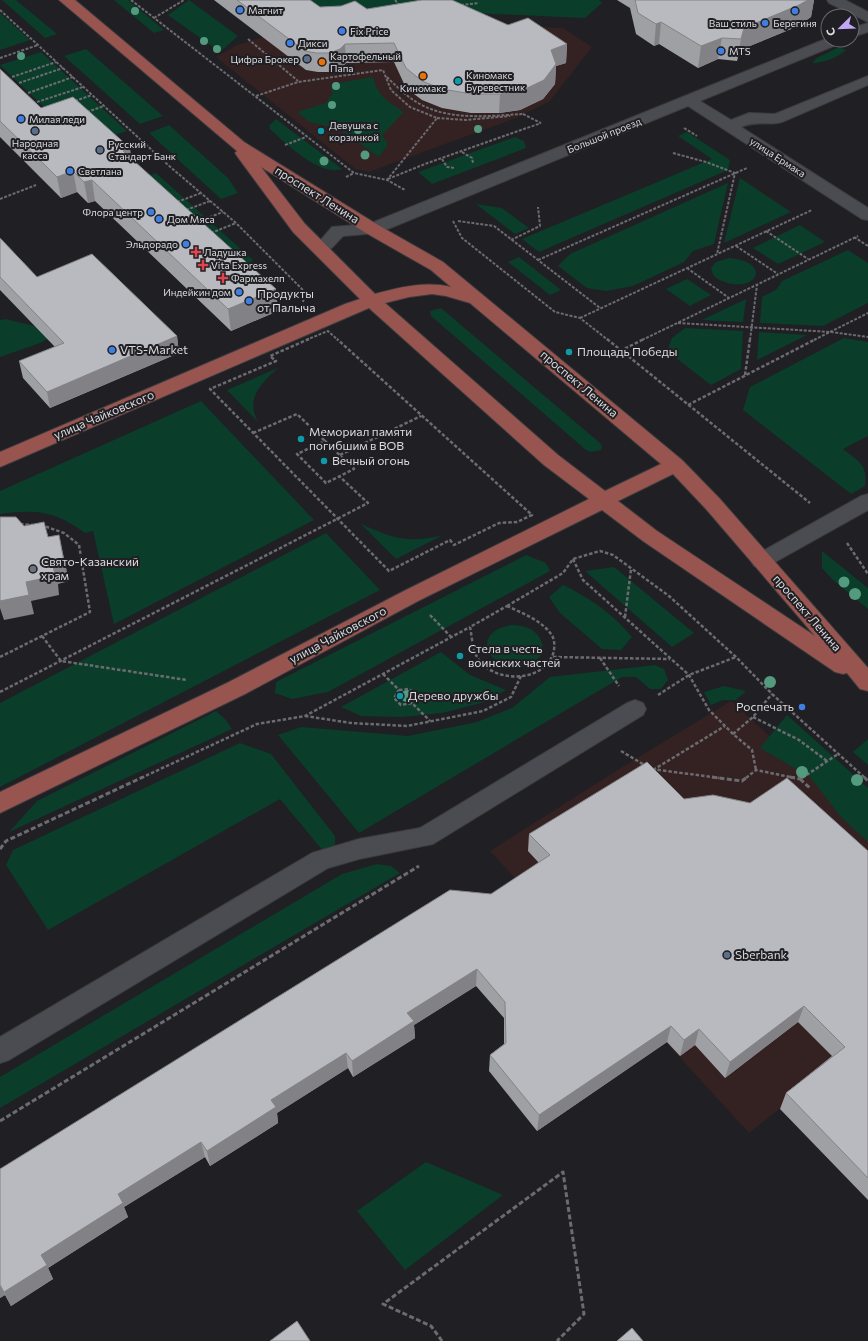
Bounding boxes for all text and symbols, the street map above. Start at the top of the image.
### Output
place label: Магнит [248,4,283,16]
marker: Магнит [235,5,245,15]
marker: Берегиня [790,6,800,16]
north arrow [820,8,860,48]
place label: Ваш стиль [709,17,757,29]
place label: Берегиня [773,17,817,29]
marker: Ваш стиль [760,18,770,28]
place label: Fix Price [350,25,389,37]
marker: Fix Price [337,26,347,36]
text: С [823,26,838,38]
place label: Дикси [298,37,327,49]
marker: Дикси [285,38,295,48]
place label: MTS [729,45,751,57]
marker: MTS [716,46,726,56]
place label: Картофельный Папа [330,50,401,74]
place label: Цифра Брокер [230,53,299,65]
marker: Цифра Брокер [302,54,312,64]
marker: Картофельный Папа [317,57,327,67]
place label: Киномакс Буревестник [466,69,526,93]
marker: Киномакс [418,71,428,81]
marker: Киномакс Буревестник [453,76,463,86]
place label: Киномакс [400,82,446,94]
place label: Милая леди [29,113,85,125]
marker: Милая леди [16,114,26,124]
street label: Большой проезд [565,115,643,155]
place label: Девушка с корзинкой [329,119,379,143]
marker: Народная касса [30,126,40,136]
marker: Девушка с корзинкой [316,126,326,136]
street label: улица Ермака [748,135,808,179]
place label: Народная касса [12,137,58,161]
place label: Русский Стандарт Банк [108,138,177,162]
marker: Русский Стандарт Банк [95,145,105,155]
street label: проспект Ленина [273,163,362,226]
place label: Светлана [78,165,122,177]
marker: Светлана [65,166,75,176]
place label: Флора центр [82,206,143,218]
marker: Флора центр [146,207,156,217]
place label: Дом Мяса [167,213,215,225]
marker: Дом Мяса [154,214,164,224]
place label: Эльдорадо [126,238,178,250]
marker: Эльдорадо [181,239,191,249]
place label: Ладушка [204,246,247,258]
marker: Ладушка [191,247,201,257]
place label: Vita Express [211,259,267,271]
marker: Vita Express [198,260,208,270]
place label: Фармахелп [231,272,285,284]
marker: Фармахелп [218,273,228,283]
place label: Индейкин дом [163,286,231,298]
place label: Продукты от Палыча [257,286,315,314]
marker: Индейкин дом [234,287,244,297]
marker: Продукты от Палыча [244,296,254,306]
place label: VTS-Market [120,342,188,356]
place label: Площадь Победы [577,344,677,358]
marker: VTS-Market [107,345,117,355]
street label: проспект Ленина [538,347,621,420]
marker: Площадь Победы [564,347,574,357]
street label: улица Чайковского [51,387,156,442]
place label: Мемориал памяти погибшим в ВОВ [309,424,412,452]
marker: Мемориал памяти погибшим в ВОВ [296,434,306,444]
place label: Вечный огонь [332,453,410,467]
marker: Вечный огонь [319,456,329,466]
place label: Свято-Казанский храм [41,554,139,582]
marker: Свято-Казанский храм [28,564,38,574]
street label: проспект Ленина [771,571,845,653]
street label: улица Чайковского [287,603,388,666]
place label: Стела в честь воинских частей [468,641,560,669]
marker: Стела в честь воинских частей [455,651,465,661]
place label: Дерево дружбы [408,688,499,702]
marker: Дерево дружбы [395,691,405,701]
place label: Роспечать [736,699,794,713]
marker: Роспечать [797,702,807,712]
place label: Sberbank [735,947,788,961]
marker: Sberbank [722,950,732,960]

